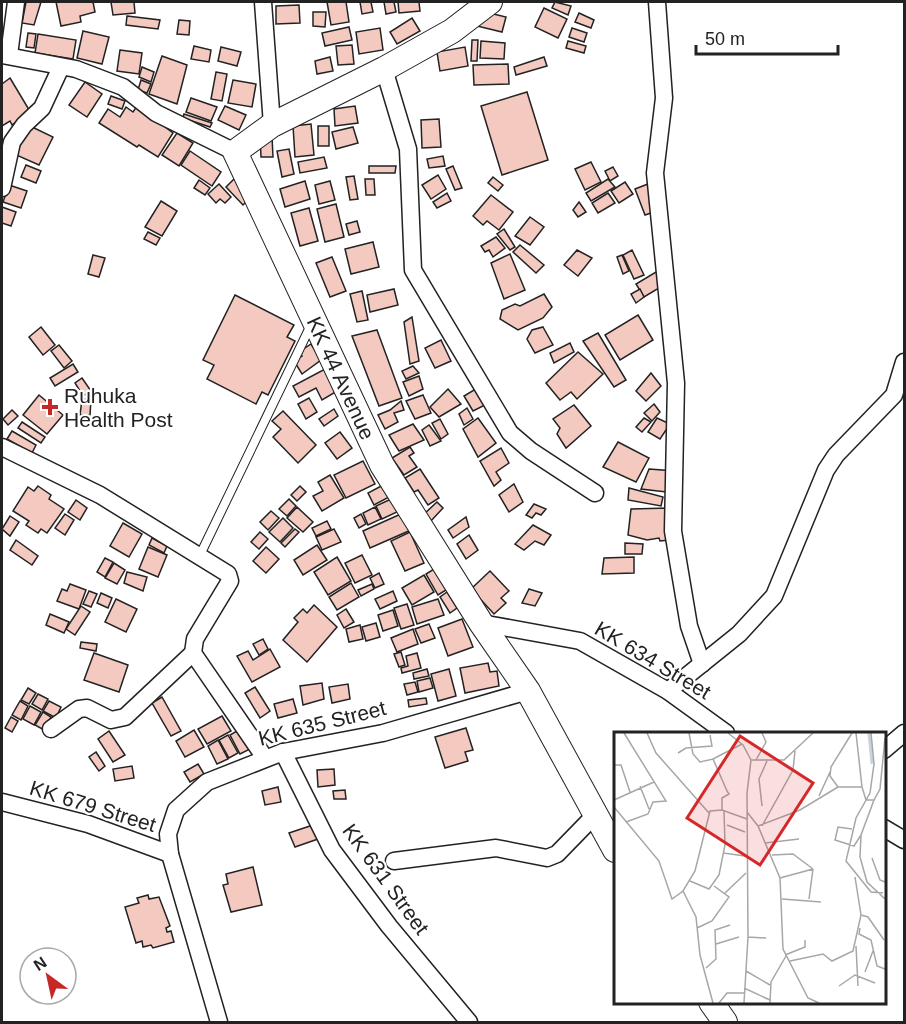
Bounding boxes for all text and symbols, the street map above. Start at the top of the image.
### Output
scale bar [696,18,838,56]
text: 50 m [705,29,745,49]
street label: KK 44 Avenue [303,313,379,443]
place label: Ruhuka Health Post [64,384,173,431]
marker: Ruhuka Health Post [41,398,59,416]
street label: KK 634 Street [591,616,715,704]
street label: KK 635 Street [256,696,388,750]
inset map [614,732,885,1003]
street label: KK 679 Street [27,776,159,836]
street label: KK 631 Street [338,819,434,939]
north arrow [18,946,78,1006]
text: N [31,954,50,974]

